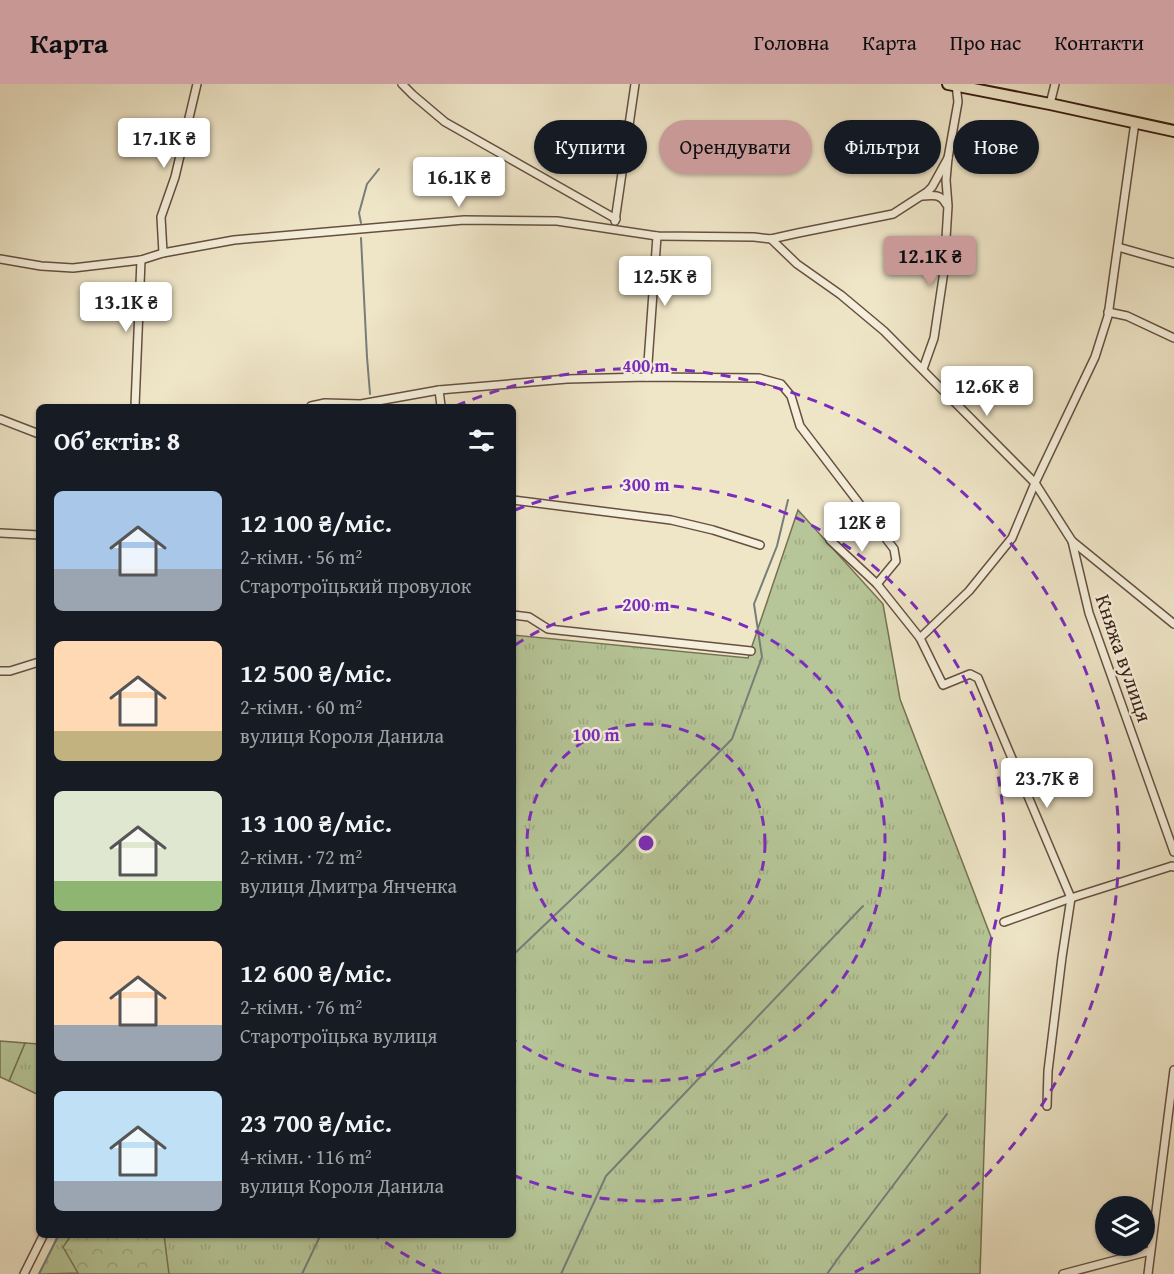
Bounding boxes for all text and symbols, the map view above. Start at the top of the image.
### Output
text: Карта [30,22,108,63]
text: Головна [754,27,829,58]
text: Карта [862,27,917,58]
text: Про нас [950,27,1021,58]
text: Контакти [1054,27,1144,58]
pin: 17.1K ₴ [109,118,219,169]
chip: Купити [534,120,647,174]
chip: Орендувати [659,120,812,174]
chip: Фільтри [824,120,941,174]
chip: Нове [953,120,1039,174]
text: 17.1K ₴ [132,123,196,152]
pin: 16.1K ₴ [404,157,514,208]
text: 16.1K ₴ [427,162,491,191]
pin: 12.1K ₴ [875,236,985,287]
text: 12.1K ₴ [898,241,962,270]
pin: 12.5K ₴ [610,256,720,307]
text: 12.5K ₴ [633,261,697,290]
pin: 13.1K ₴ [71,282,181,333]
text: 13.1K ₴ [94,287,158,316]
text: 400 m [622,352,670,379]
pin: 12.6K ₴ [932,366,1042,417]
text: 12.6K ₴ [955,371,1019,400]
text: Об’єктів: 8 [54,421,180,460]
icon: filters [465,424,498,457]
text: 300 m [622,471,670,498]
pin: 12K ₴ [820,502,904,553]
text: 12 100 ₴/міс. [240,503,392,542]
text: 12K ₴ [838,507,886,536]
icon: home [102,515,174,587]
text: 2-кімн. · 56 m² [240,542,362,571]
text: Старотроїцький провулок [240,571,471,600]
street label: Княжа вулиця [1088,590,1160,726]
text: 200 m [622,591,670,618]
text: 12 500 ₴/міс. [240,653,392,692]
icon: home [102,665,174,737]
text: 2-кімн. · 60 m² [240,692,362,721]
text: вулиця Короля Данила [240,721,444,750]
text: 100 m [572,721,620,748]
pin: 23.7K ₴ [992,758,1102,809]
text: 23.7K ₴ [1015,763,1079,792]
text: 13 100 ₴/міс. [240,803,392,842]
icon: home [102,815,174,887]
centre of rings [636,833,656,853]
text: 2-кімн. · 72 m² [240,842,362,871]
text: вулиця Дмитра Янченка [240,871,457,900]
text: 12 600 ₴/міс. [240,953,392,992]
icon: home [102,965,174,1037]
text: 2-кімн. · 76 m² [240,992,362,1021]
text: Старотроїцька вулиця [240,1021,437,1050]
text: 23 700 ₴/міс. [240,1103,392,1142]
icon: home [102,1115,174,1187]
text: 4-кімн. · 116 m² [240,1142,372,1171]
text: вулиця Короля Данила [240,1171,444,1200]
map controls [1095,1196,1155,1256]
button: layers [1095,1196,1155,1256]

